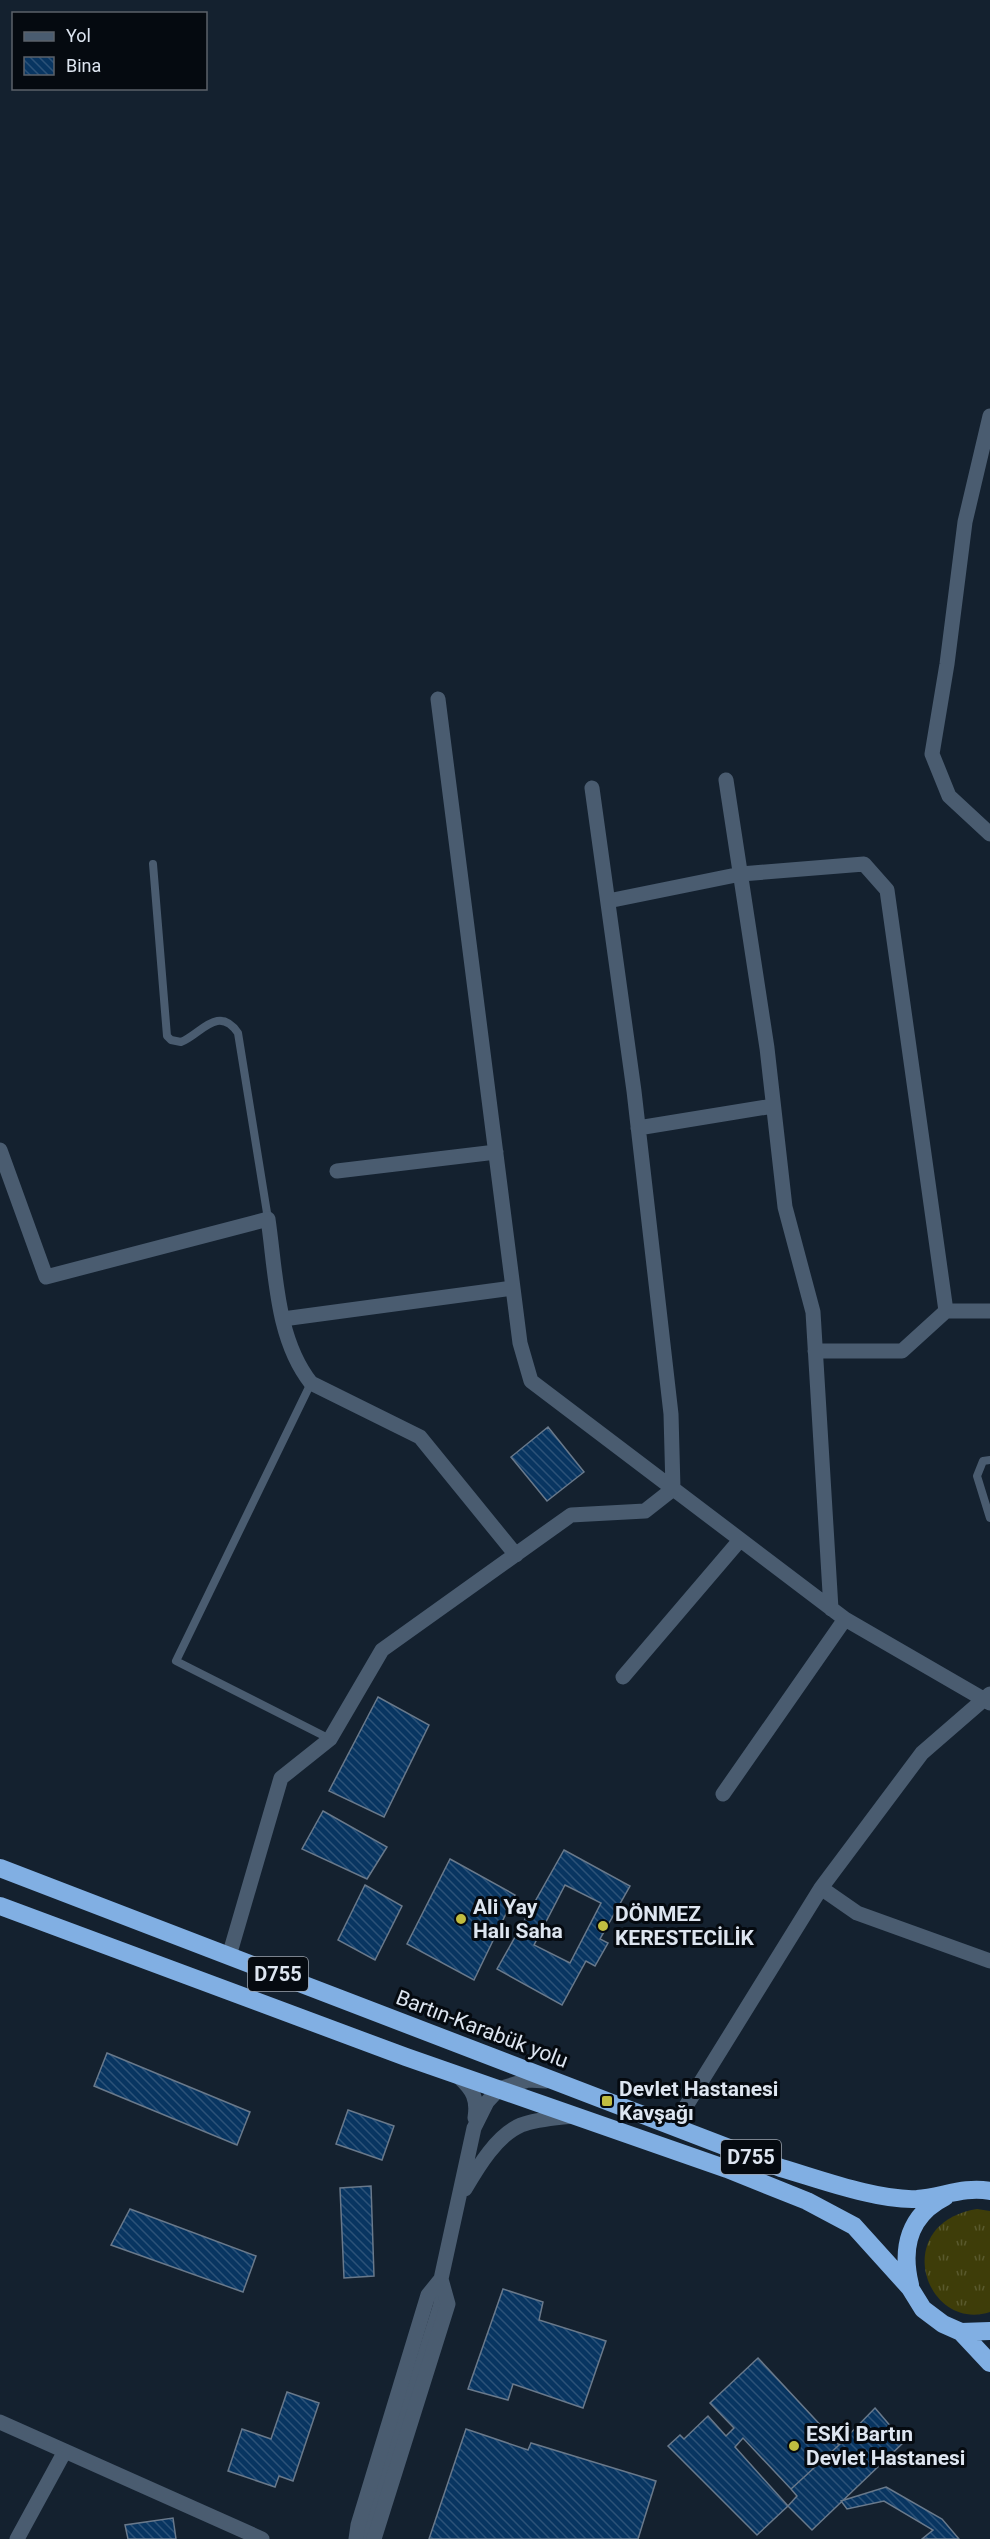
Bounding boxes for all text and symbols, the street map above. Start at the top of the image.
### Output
legend [12,12,207,90]
text: Yol [66,25,91,46]
text: Bina [66,55,101,76]
place label: Ali Yay Halı Saha [473,1895,563,1943]
place label: DÖNMEZ KERESTECİLİK [615,1902,755,1950]
marker: Ali Yay Halı Saha [454,1912,468,1926]
marker: DÖNMEZ KERESTECİLİK [596,1919,610,1933]
road number: D755 [248,1957,308,1991]
street label: Bartın-Karabük yolu [393,1985,571,2073]
place label: Devlet Hastanesi Kavşağı [619,2077,778,2125]
marker: Devlet Hastanesi Kavşağı [600,2094,614,2108]
road number: D755 [721,2140,781,2174]
place label: ESKİ Bartın Devlet Hastanesi [806,2422,965,2470]
marker: ESKİ Bartın Devlet Hastanesi [787,2439,801,2453]

